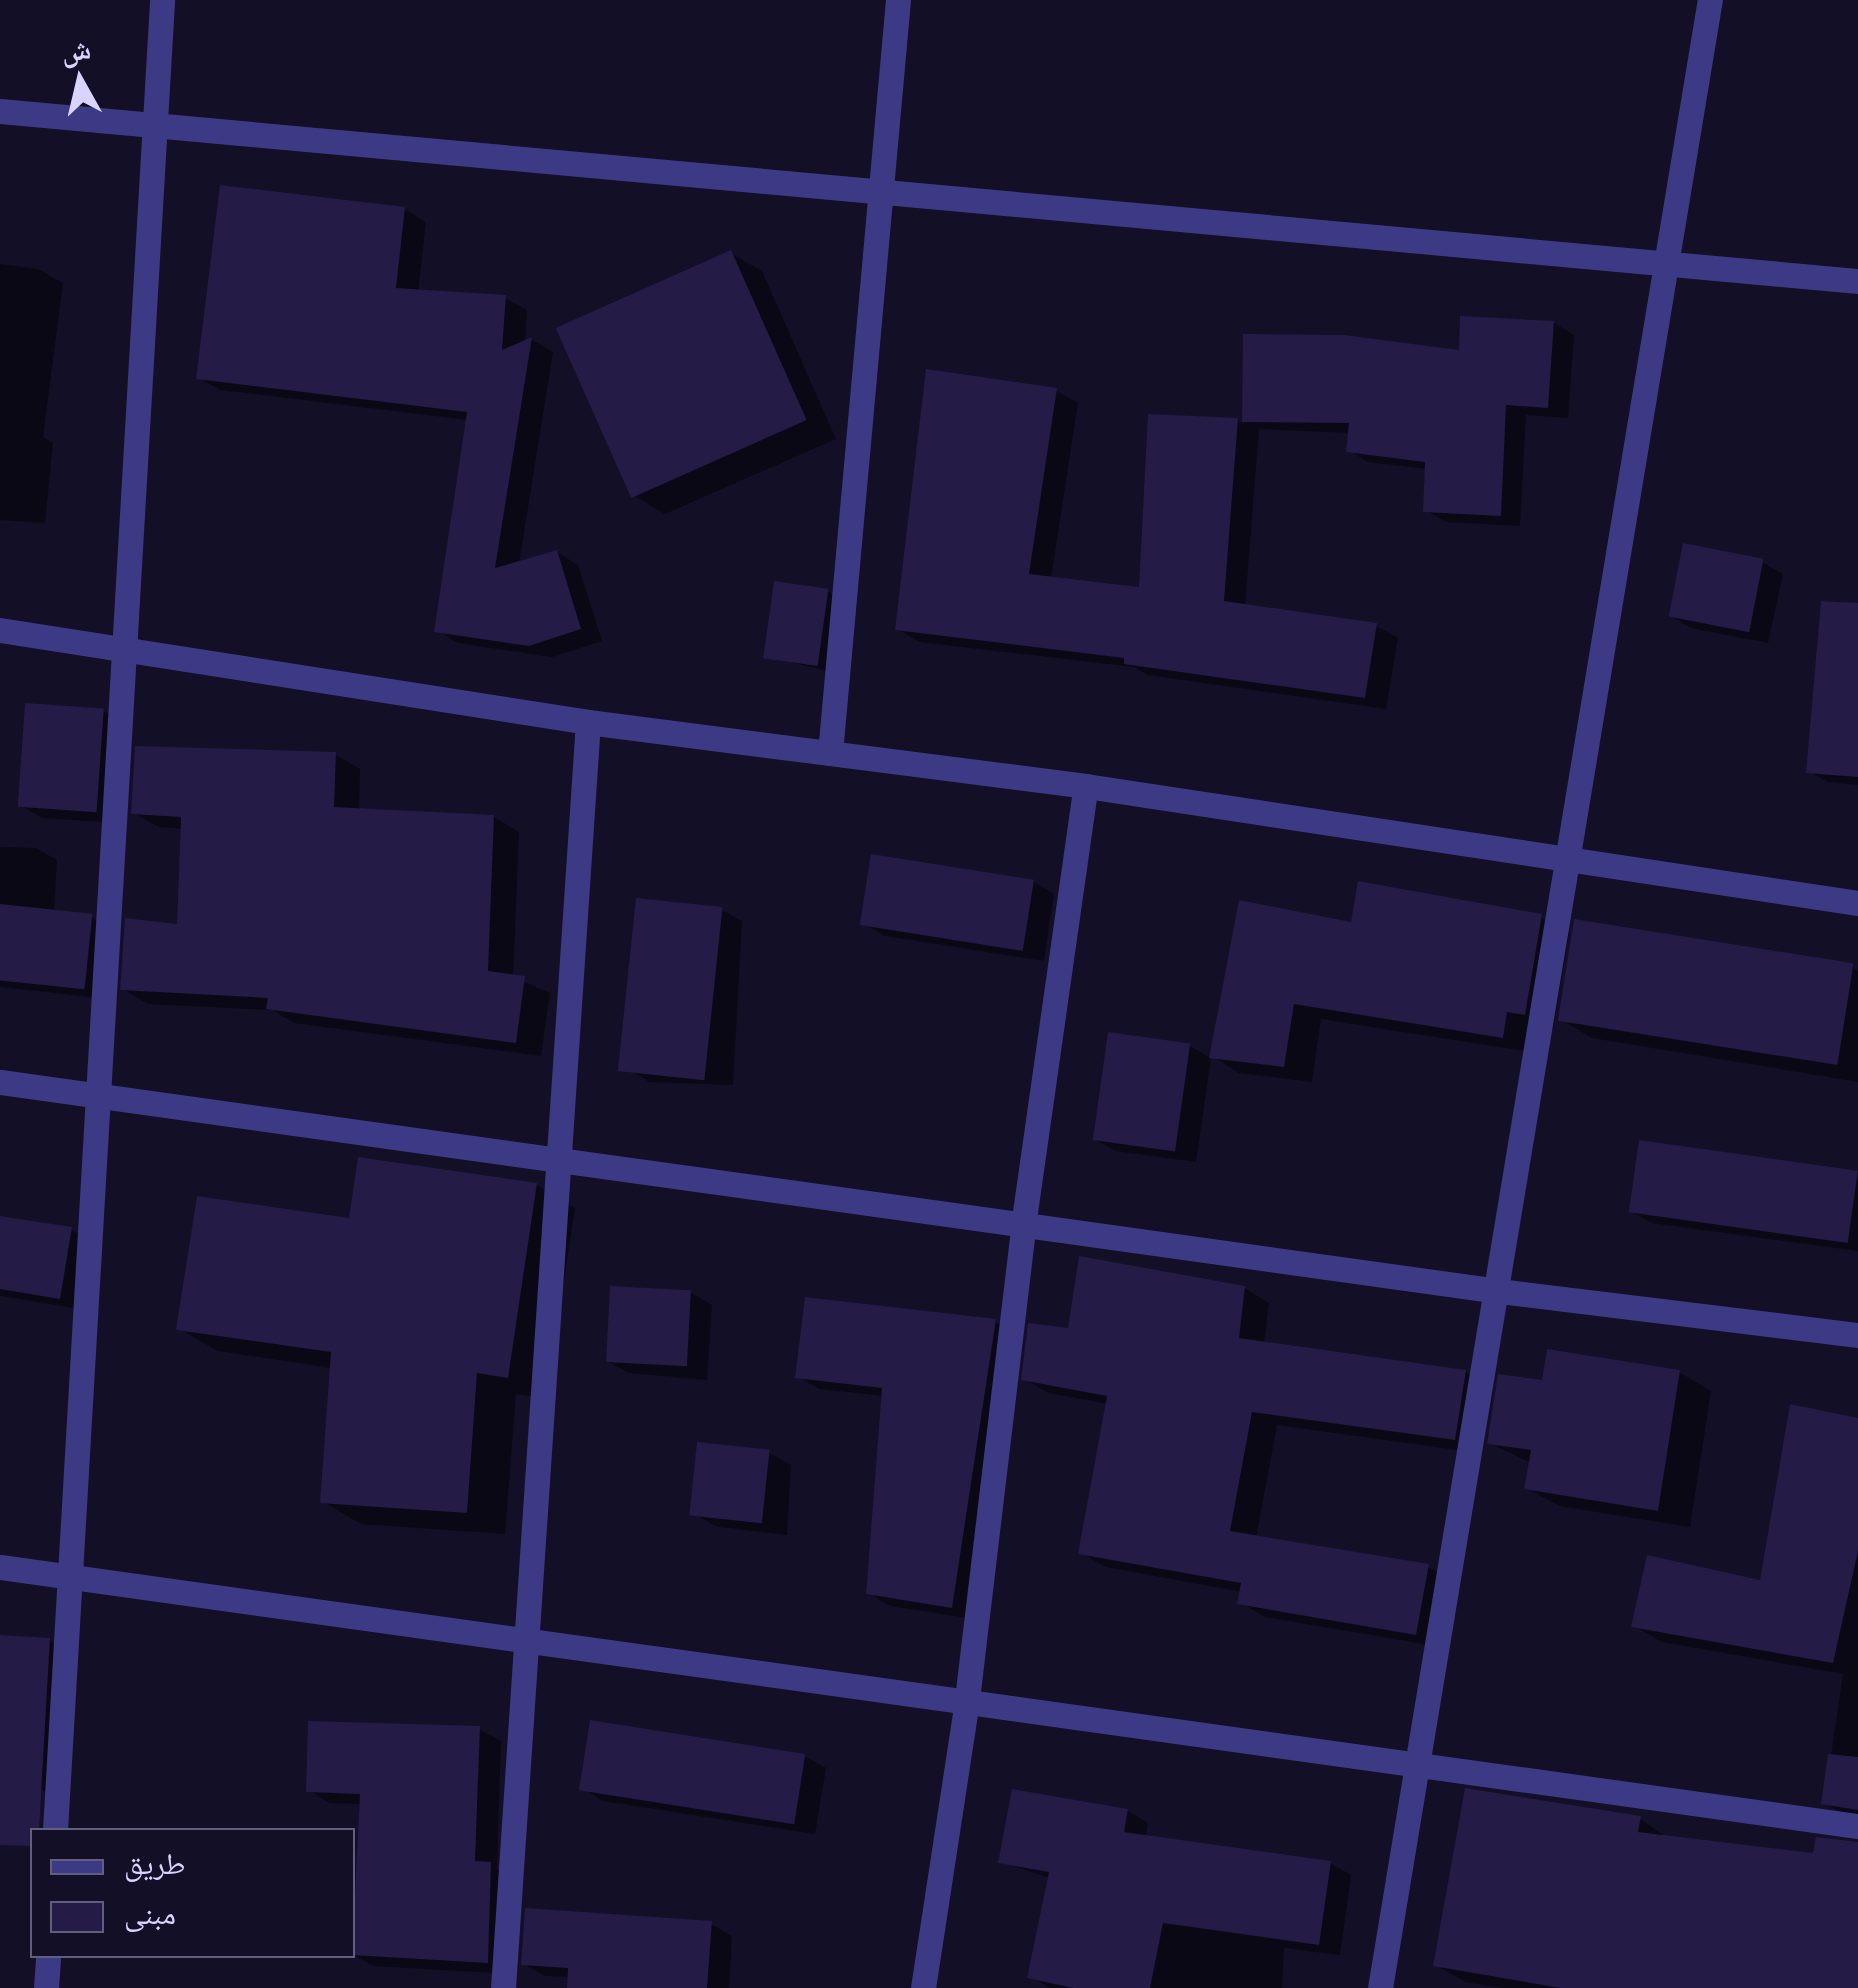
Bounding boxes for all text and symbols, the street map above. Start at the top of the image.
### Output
north arrow [30,30,130,130]
text: ش [59,31,93,69]
legend [30,1828,355,1958]
text: طريق [124,1845,185,1882]
text: مبنى [124,1895,176,1932]

